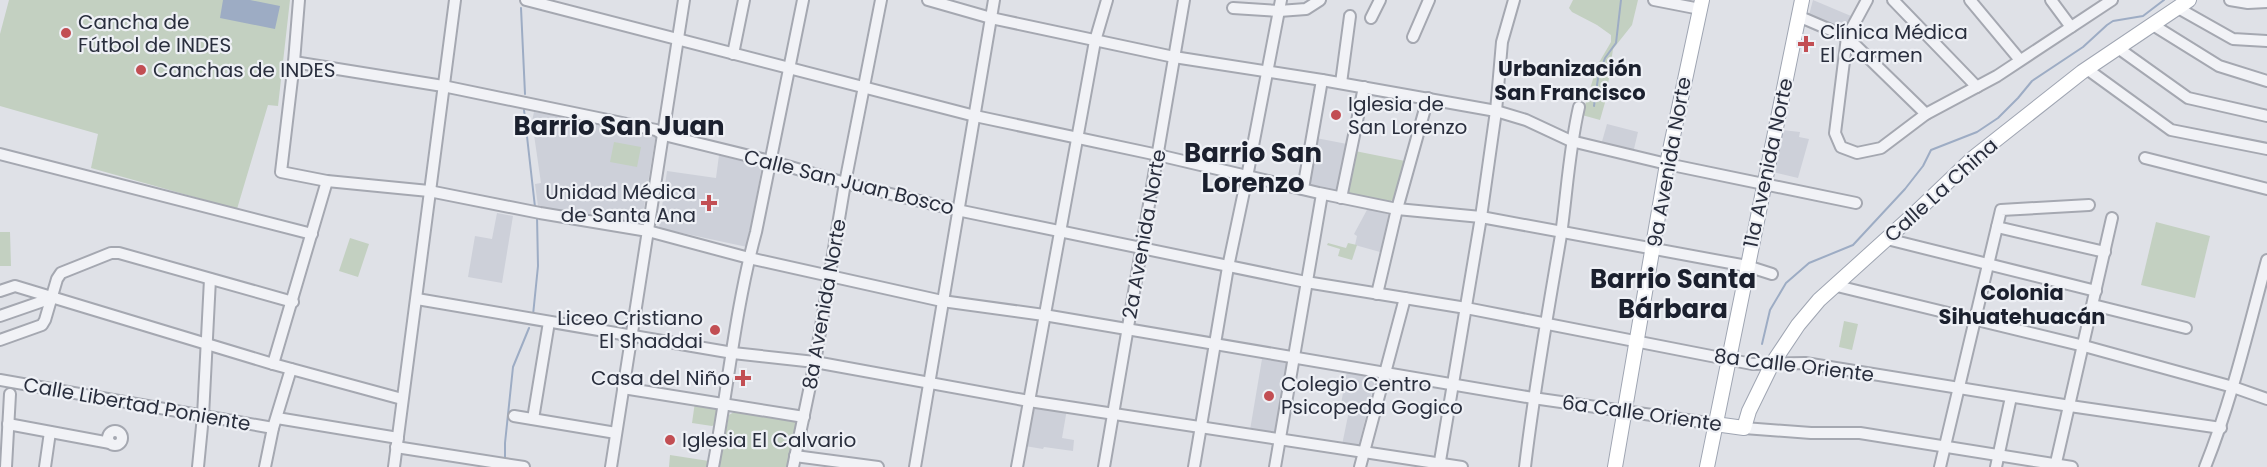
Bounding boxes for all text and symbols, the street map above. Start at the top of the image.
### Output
place label: Cancha de Fútbol de INDES [78,8,231,59]
place label: Clínica Médica El Carmen [1820,18,1968,69]
marker: Cancha de Fútbol de INDES [59,26,73,40]
marker: Clínica Médica El Carmen [1797,35,1815,53]
district label: Urbanización San Francisco [1494,54,1646,107]
place label: Canchas de INDES [153,56,335,84]
marker: Canchas de INDES [134,63,148,77]
street label: 9a Avenida Norte [1640,75,1698,249]
street label: 11a Avenida Norte [1736,76,1800,250]
place label: Iglesia de San Lorenzo [1348,90,1467,141]
district label: Barrio San Juan [513,108,725,144]
marker: Iglesia de San Lorenzo [1329,108,1343,122]
street label: Calle La China [1878,132,2004,248]
district label: Barrio San Lorenzo [1184,135,1322,201]
street label: Calle San Juan Bosco [741,142,957,222]
street label: 2a Avenida Norte [1115,147,1173,321]
place label: Unidad Médica de Santa Ana [545,178,696,229]
marker: Unidad Médica de Santa Ana [700,194,718,212]
street label: 8a Avenida Norte [795,217,853,391]
district label: Barrio Santa Bárbara [1590,261,1756,327]
district label: Colonia Sihuatehuacán [1939,278,2105,331]
place label: Liceo Cristiano El Shaddai [557,304,703,355]
marker: Liceo Cristiano El Shaddai [708,323,722,337]
street label: 8a Calle Oriente [1712,341,1876,389]
place label: Casa del Niño [591,364,730,392]
marker: Casa del Niño [734,369,752,387]
street label: Calle Libertad Poniente [21,370,253,438]
place label: Colegio Centro Psicopeda Gogico [1281,370,1463,421]
street label: 6a Calle Oriente [1560,388,1724,438]
marker: Colegio Centro Psicopeda Gogico [1262,389,1276,403]
place label: Iglesia El Calvario [682,426,856,454]
marker: Iglesia El Calvario [663,433,677,447]

